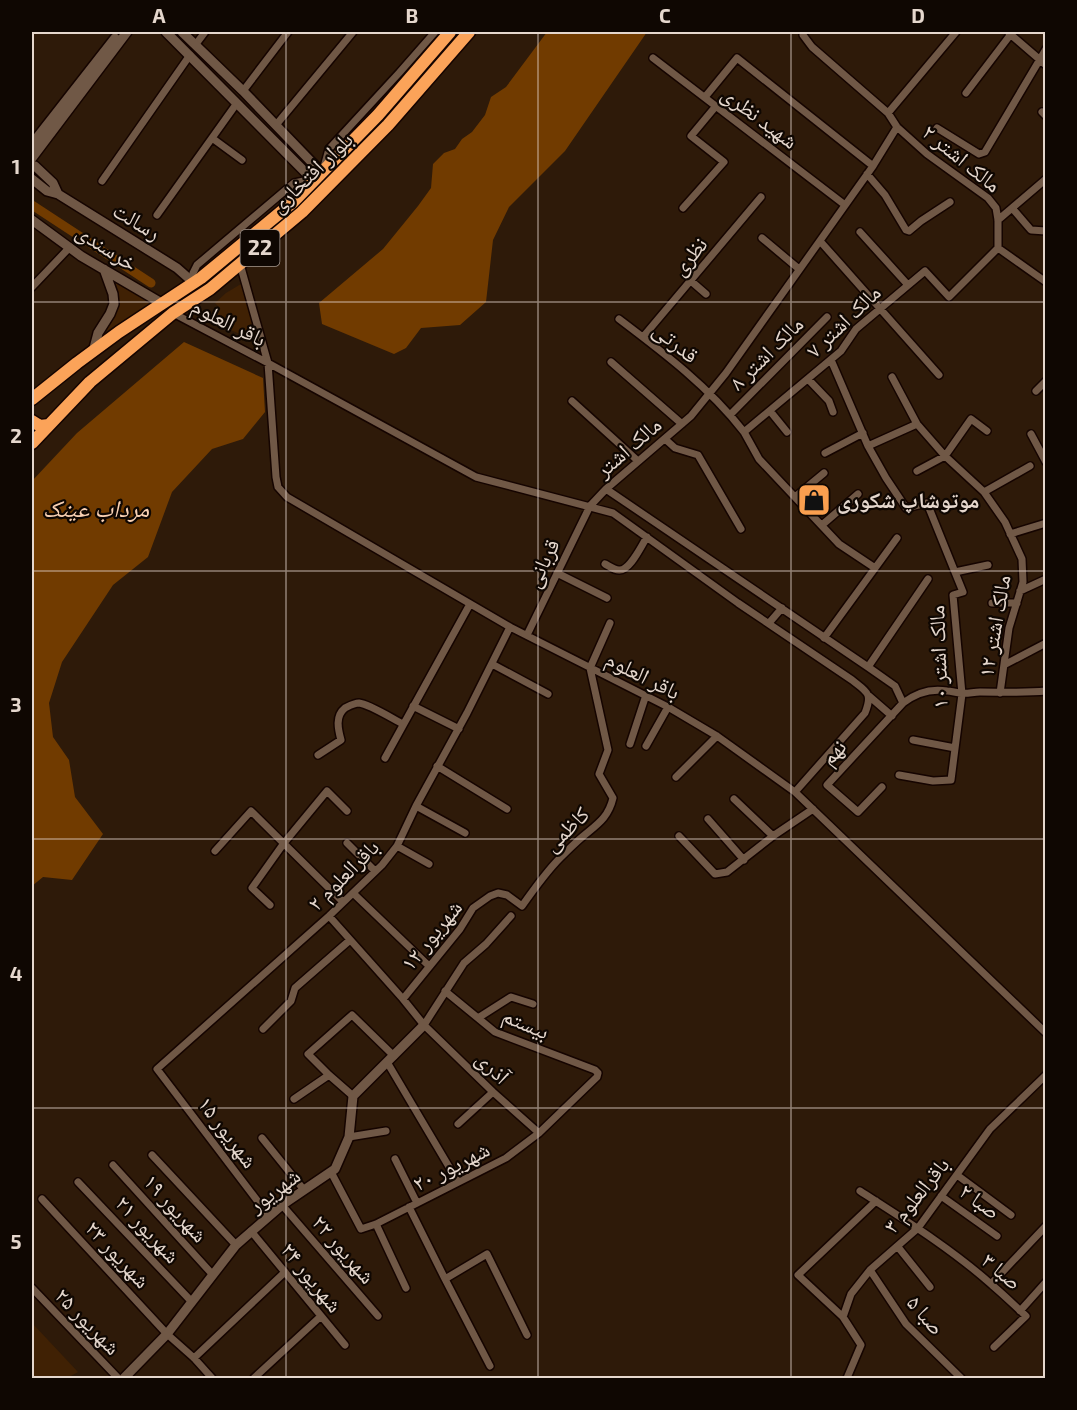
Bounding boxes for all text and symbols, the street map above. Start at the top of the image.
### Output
text: A [152,3,166,27]
text: B [406,3,418,27]
text: C [659,3,671,27]
text: D [911,3,925,27]
street label: شهید نظری [716,79,804,155]
street label: مالک اشتر ۲ [917,118,1007,198]
street label: بلوار افتخاری [263,125,359,219]
text: 1 [12,154,20,178]
street label: رسالت [109,196,166,244]
street label: خرسندی [71,217,143,277]
road number: 22 [240,230,280,266]
street label: نظری [665,231,713,281]
street label: مالک اشتر ۷ [800,278,886,363]
street label: باقر العلوم [187,291,271,354]
street label: مالک اشتر ۸ [723,310,808,395]
street label: قدرتی [647,315,705,369]
street label: مالک اشتر [588,411,666,483]
text: 2 [10,423,22,447]
shop icon: موتوشاپ شکوری [796,482,832,518]
place label: موتوشاپ شکوری [837,486,979,514]
water label: مرداب عینک [43,493,149,523]
street label: قربانی [518,534,566,592]
street label: مالک اشتر ۱۲ [971,573,1016,679]
street label: مالک اشتر ۱۰ [922,605,953,709]
street label: باقر العلوم [601,644,685,707]
text: 3 [10,692,22,716]
street label: نهم [814,733,853,772]
street label: کاظمی [537,800,595,858]
street label: باقرالعلوم ۲ [301,833,385,917]
street label: شهریور ۱۲ [394,894,467,975]
text: 4 [10,961,23,985]
street label: بیستم [498,1001,554,1046]
street label: آذری [470,1044,516,1090]
street label: شهریور ۱۵ [193,1091,264,1173]
street label: شهریور ۲۰ [408,1135,494,1196]
street label: باقرالعلوم ۳ [877,1151,956,1239]
street label: شهریور [242,1161,305,1218]
street label: شهریور ۱۹ [139,1168,214,1247]
street label: صبا ۲ [955,1177,1006,1224]
street label: شهریور ۲۱ [110,1189,186,1268]
street label: شهریور ۲۲ [307,1209,382,1289]
street label: شهریور ۲۳ [80,1214,156,1293]
text: 5 [10,1229,22,1253]
street label: شهریور ۲۴ [276,1236,349,1317]
street label: صبا ۳ [977,1246,1028,1295]
street label: شهریور ۲۵ [50,1282,127,1360]
street label: صبا ۵ [902,1289,951,1340]

